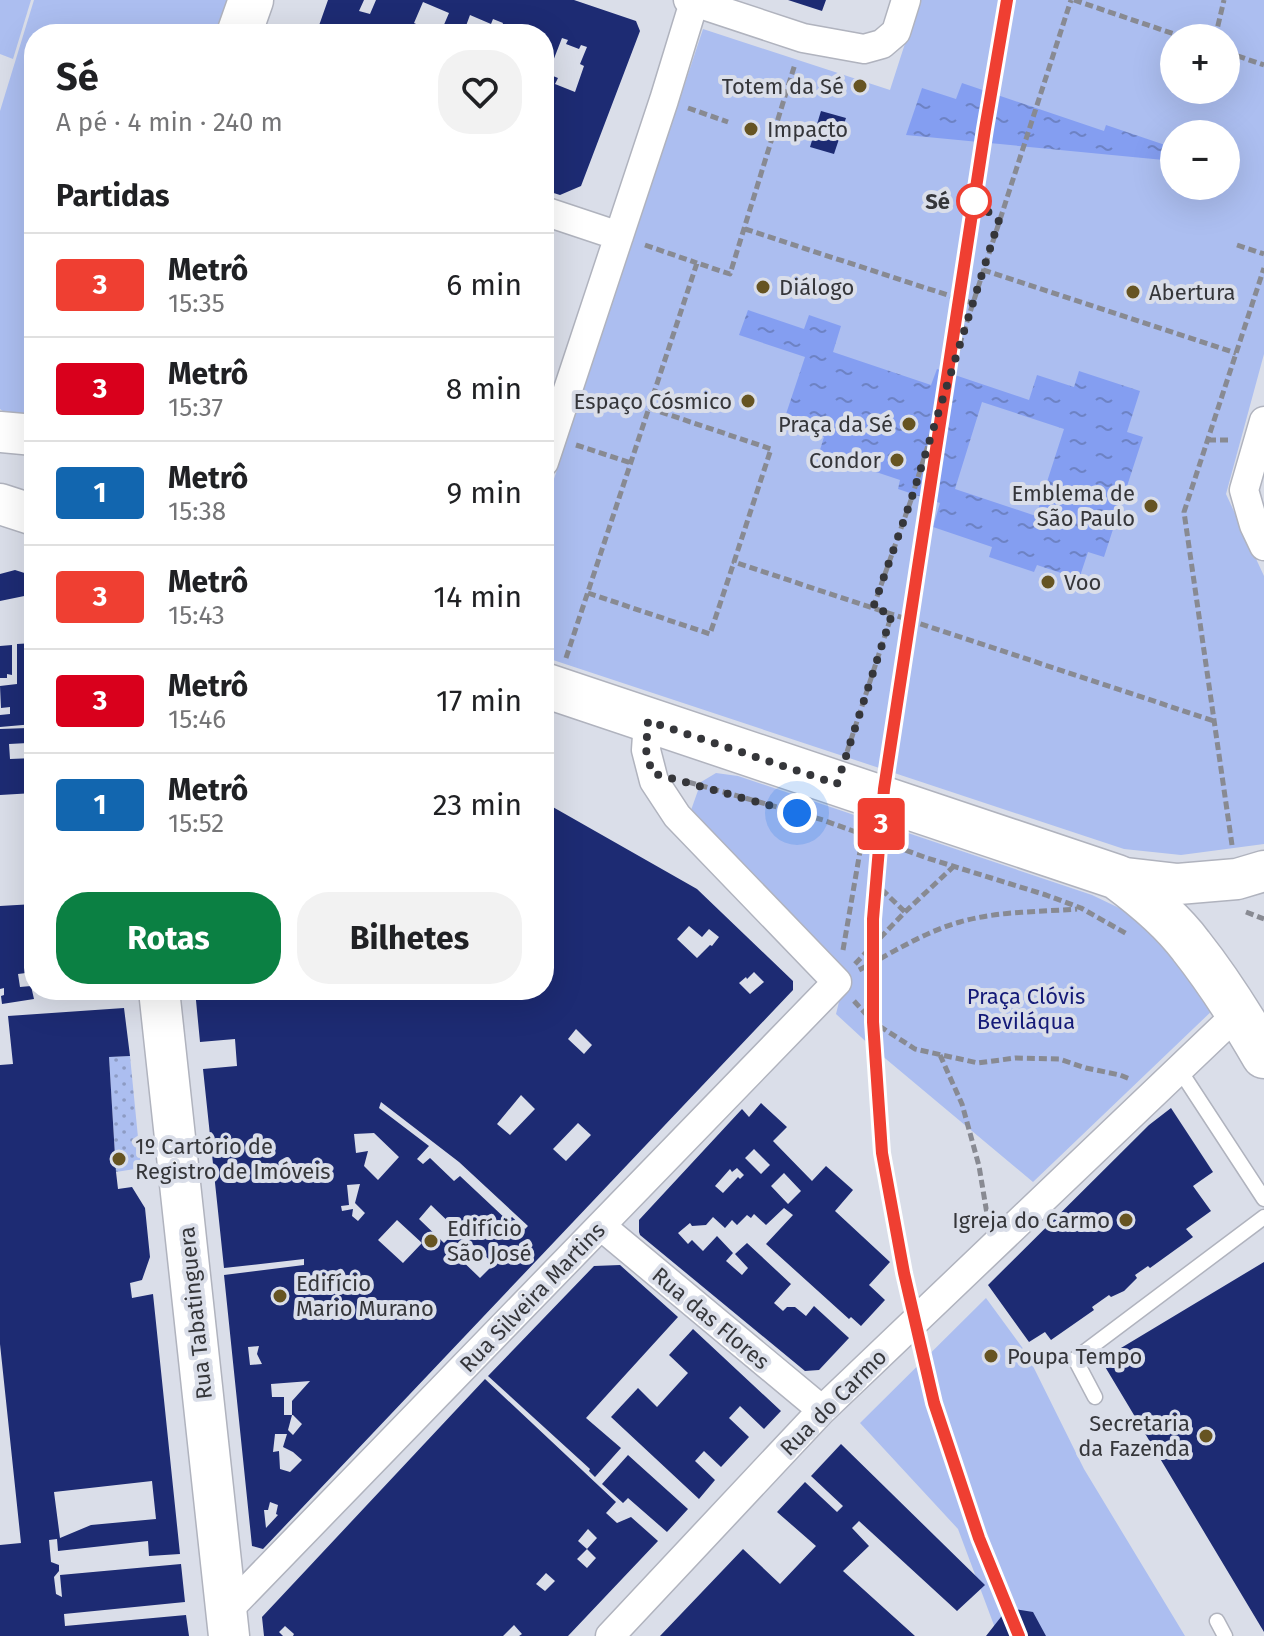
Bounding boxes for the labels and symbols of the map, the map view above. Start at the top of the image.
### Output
place label: Totem da Sé [722,73,844,100]
marker: Totem da Sé [851,77,869,95]
place label: Impacto [767,116,848,143]
marker: Impacto [742,120,760,138]
marker: Sé [957,184,991,218]
place label: Sé [925,188,950,215]
place label: Diálogo [779,274,854,301]
marker: Diálogo [754,278,772,296]
place label: Abertura [1149,279,1236,306]
marker: Abertura [1124,283,1142,301]
place label: Espaço Cósmico [574,388,732,415]
marker: Espaço Cósmico [739,392,757,410]
place label: Praça da Sé [778,411,893,438]
marker: Praça da Sé [900,415,918,433]
place label: Condor [809,447,881,474]
marker: Condor [888,451,906,469]
place label: Emblema de São Paulo [1011,480,1135,532]
marker: Emblema de São Paulo [1142,497,1160,515]
place label: Voo [1064,569,1101,596]
marker: Voo [1039,573,1057,591]
your location [777,793,817,833]
line badge: 3 [855,798,907,850]
park label: Praça Clóvis Beviláqua [967,983,1085,1035]
place label: 1º Cartório de Registro de Imóveis [135,1133,331,1185]
marker: 1º Cartório de Registro de Imóveis [110,1150,128,1168]
place label: Igreja do Carmo [952,1207,1110,1234]
marker: Igreja do Carmo [1117,1211,1135,1229]
place label: Edifício São José [447,1215,531,1267]
street label: Rua Silveira Martins [454,1217,611,1378]
street label: Rua Tabatinguera [173,1225,218,1401]
marker: Edifício São José [422,1232,440,1250]
street label: Rua das Flores [647,1262,775,1375]
place label: Edifício Mario Murano [296,1270,434,1322]
marker: Edifício Mario Murano [271,1287,289,1305]
street label: Rua do Carmo [774,1343,892,1461]
place label: Poupa Tempo [1007,1343,1142,1370]
marker: Poupa Tempo [982,1347,1000,1365]
place label: Secretaria da Fazenda [1078,1410,1190,1462]
marker: Secretaria da Fazenda [1197,1427,1215,1445]

